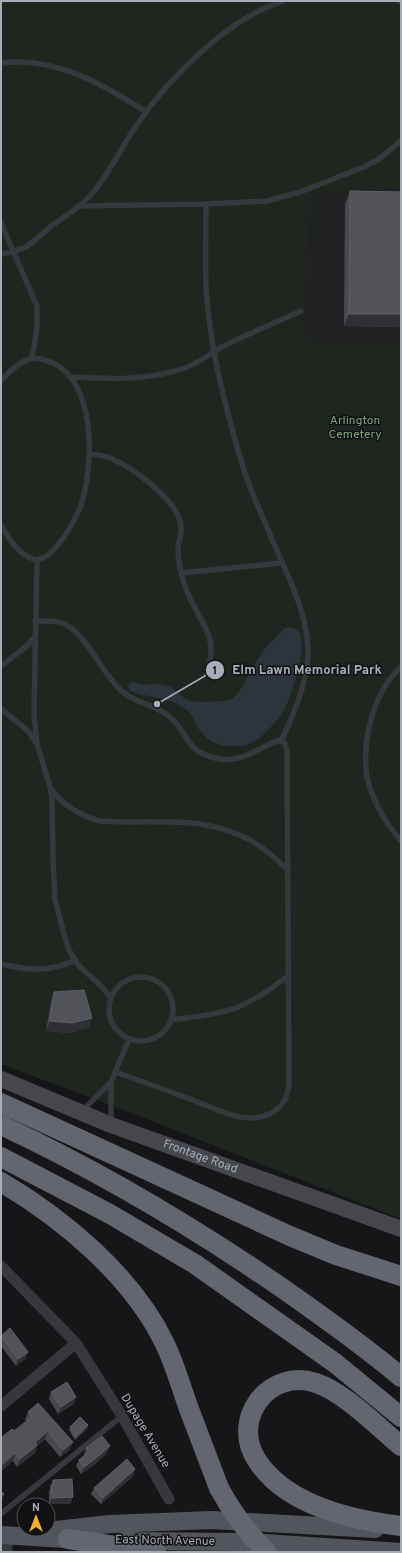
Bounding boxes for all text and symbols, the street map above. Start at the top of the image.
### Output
park label: Arlington Cemetery [328,413,382,443]
callout: Elm Lawn Memorial Park [205,657,390,682]
text: 1 [213,663,217,679]
text: Elm Lawn Memorial Park [232,663,382,679]
street label: Frontage Road [161,1136,240,1178]
street label: Dupage Avenue [116,1391,174,1471]
north arrow [16,1497,56,1537]
text: N [32,1501,40,1515]
street label: East North Avenue [115,1532,215,1550]

